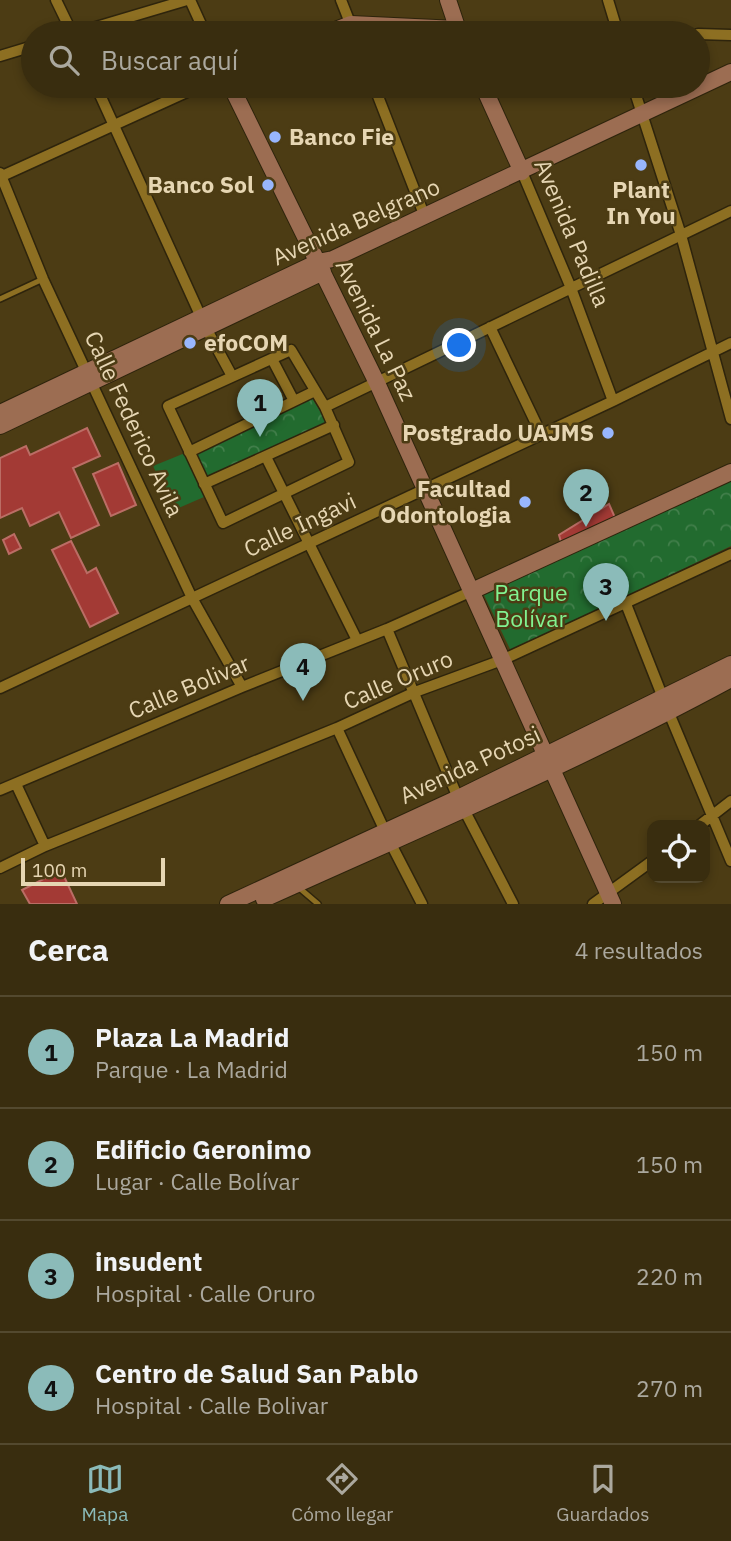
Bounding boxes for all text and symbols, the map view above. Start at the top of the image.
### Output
search box [21,21,710,98]
icon: search [45,41,83,79]
text: Buscar aquí [101,43,238,77]
place label: Banco Fie [289,121,394,151]
marker: Banco Fie [267,129,283,145]
street label: Avenida Padilla [528,154,618,311]
marker: Plant In You [633,157,649,173]
place label: Banco Sol [147,169,254,199]
street label: Avenida Belgrano [267,171,444,272]
place label: Plant In You [606,174,676,230]
marker: Banco Sol [260,177,276,193]
street label: Avenida La Paz [330,254,424,405]
street label: Calle Federico Avila [79,326,191,521]
place label: efoCOM [204,327,288,357]
your location [442,328,476,362]
marker: efoCOM [182,335,198,351]
pin: 1 [237,379,283,437]
place label: Postgrado UAJMS [402,417,594,447]
marker: Postgrado UAJMS [600,425,616,441]
pin: 2 [563,469,609,527]
place label: Facultad Odontologia [380,473,511,529]
street label: Calle Ingavi [239,485,361,563]
marker: Facultad Odontologia [517,494,533,510]
pin: 3 [583,563,629,621]
park label: Parque Bolívar [494,577,568,633]
pin: 4 [280,643,326,701]
street label: Calle Oruro [338,643,457,716]
street label: Calle Bolivar [123,647,254,725]
street label: Avenida Potosi [394,718,545,810]
map controls [647,820,710,883]
button: locate [647,820,710,883]
scale bar [21,855,164,887]
text: 100 m [32,858,87,882]
text: Cerca [28,930,109,969]
text: 4 resultados [575,935,703,965]
text: Plaza La Madrid [95,1020,290,1054]
text: 1 [44,1037,58,1067]
text: 150 m [636,1037,703,1067]
text: Parque · La Madrid [95,1054,288,1084]
text: Edificio Geronimo [95,1132,311,1166]
text: 2 [44,1149,58,1179]
text: 150 m [636,1149,703,1179]
text: Lugar · Calle Bolívar [95,1166,299,1196]
text: insudent [95,1244,202,1278]
text: 3 [44,1261,58,1291]
text: 220 m [636,1261,703,1291]
text: Hospital · Calle Oruro [95,1278,315,1308]
text: Centro de Salud San Pablo [95,1356,419,1390]
text: 4 [44,1373,58,1403]
text: 270 m [636,1373,703,1403]
text: Hospital · Calle Bolivar [95,1390,328,1420]
tab: Mapa [82,1460,128,1526]
tab: Cómo llegar [291,1460,393,1526]
tab: Guardados [556,1460,649,1526]

